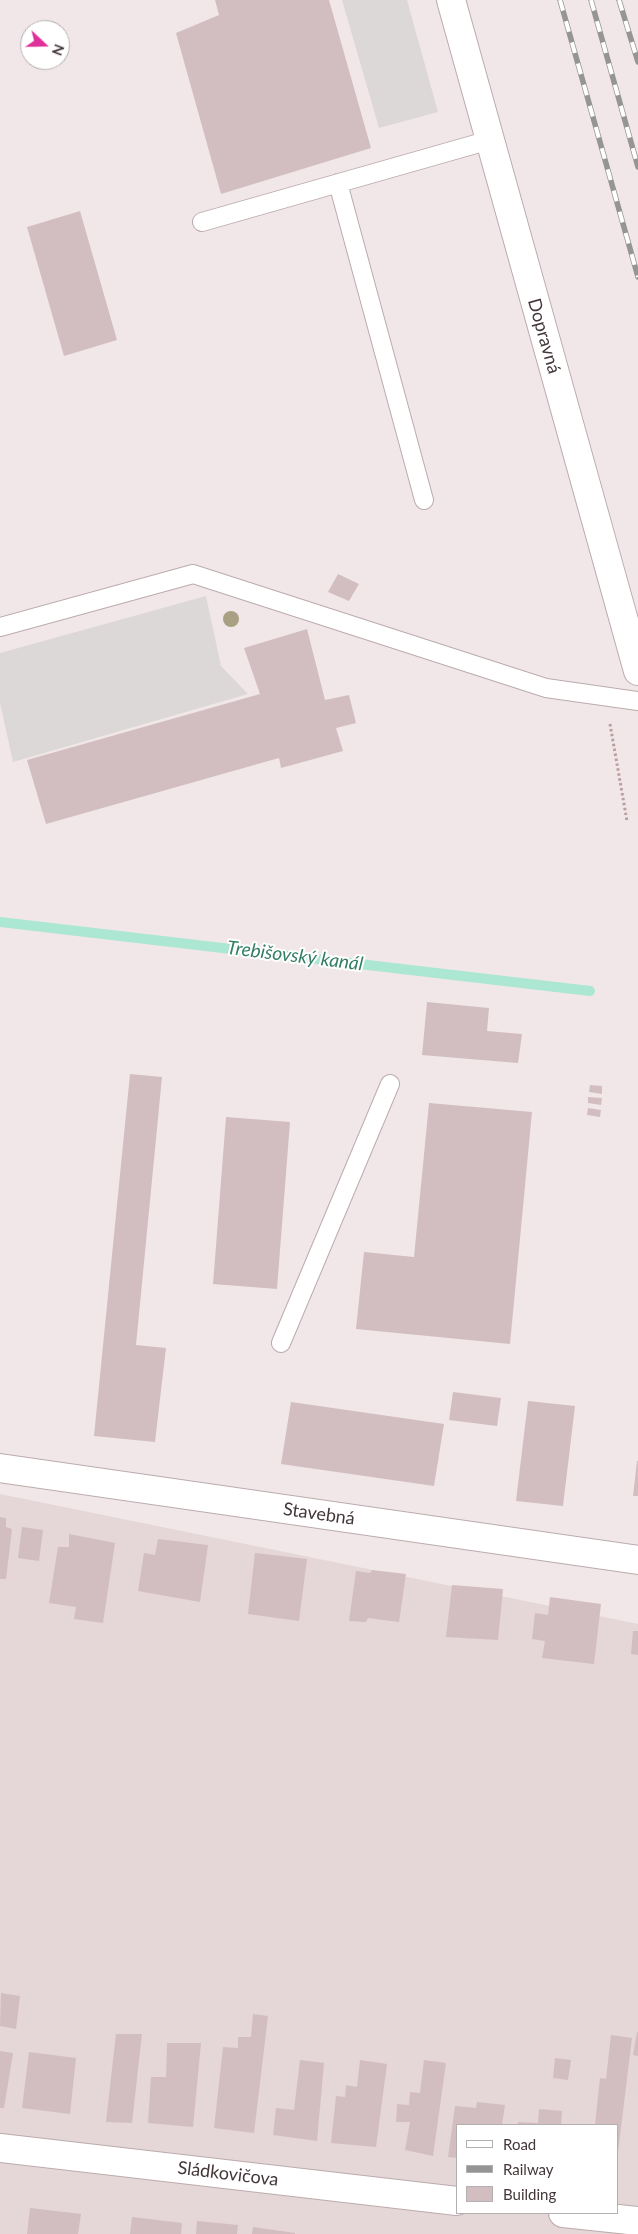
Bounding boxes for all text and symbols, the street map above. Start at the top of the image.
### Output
north arrow [20,20,70,70]
text: N [49,42,68,58]
street label: Dopravná [523,296,565,376]
water label: Trebišovský kanál [226,936,364,976]
street label: Stavebná [282,1498,356,1530]
legend [456,2124,618,2214]
text: Road [503,2135,536,2153]
street label: Sládkovičova [176,2157,280,2191]
text: Railway [503,2160,554,2178]
text: Building [503,2185,556,2203]

